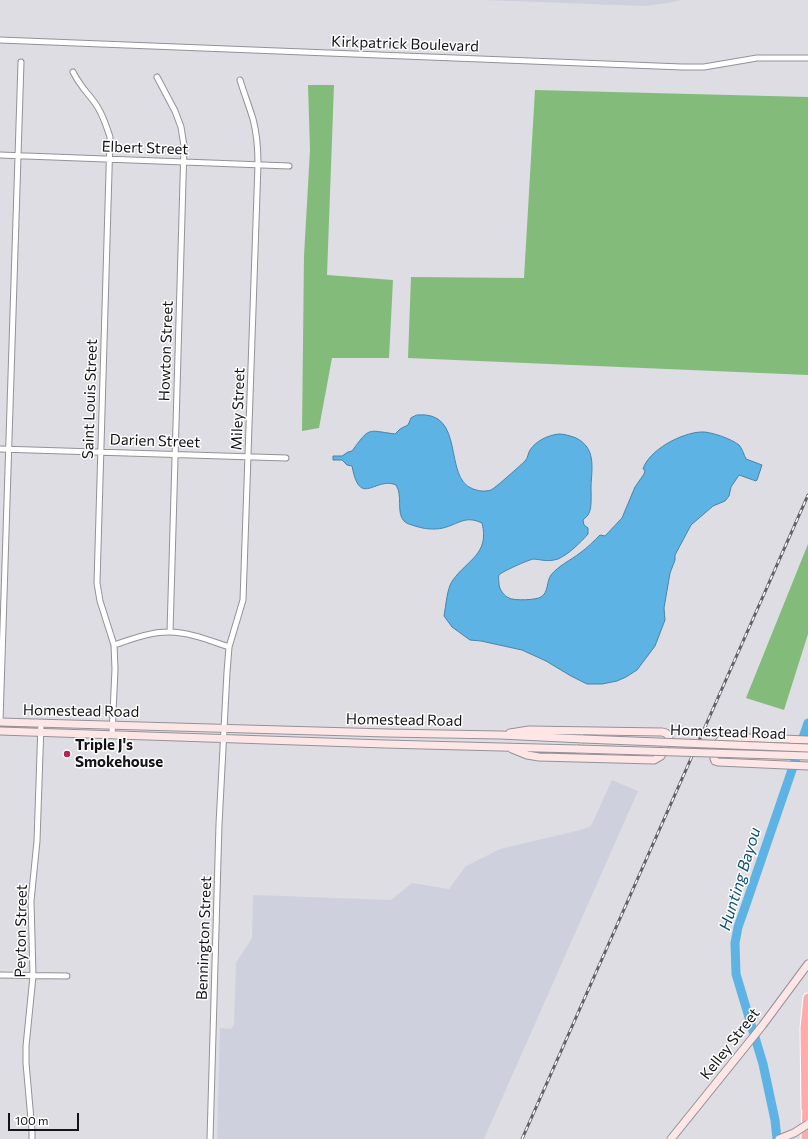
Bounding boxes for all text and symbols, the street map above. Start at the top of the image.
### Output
street label: Kirkpatrick Boulevard [331,32,479,56]
street label: Elbert Street [101,137,189,159]
street label: Howton Street [155,300,177,402]
street label: Saint Louis Street [79,339,101,459]
street label: Miley Street [228,367,248,451]
street label: Darien Street [109,430,201,452]
street label: Homestead Road [23,701,139,721]
street label: Homestead Road [346,710,462,730]
street label: Homestead Road [670,721,786,743]
place label: Triple J's Smokehouse [75,736,163,771]
marker: Triple J's Smokehouse [62,749,72,759]
water label: Hunting Bayou [715,825,765,933]
street label: Bennington Street [193,876,215,1000]
street label: Peyton Street [11,884,31,978]
street label: Kelley Street [696,1005,764,1083]
scale bar [10,1105,81,1131]
text: 100 m [15,1113,49,1127]

